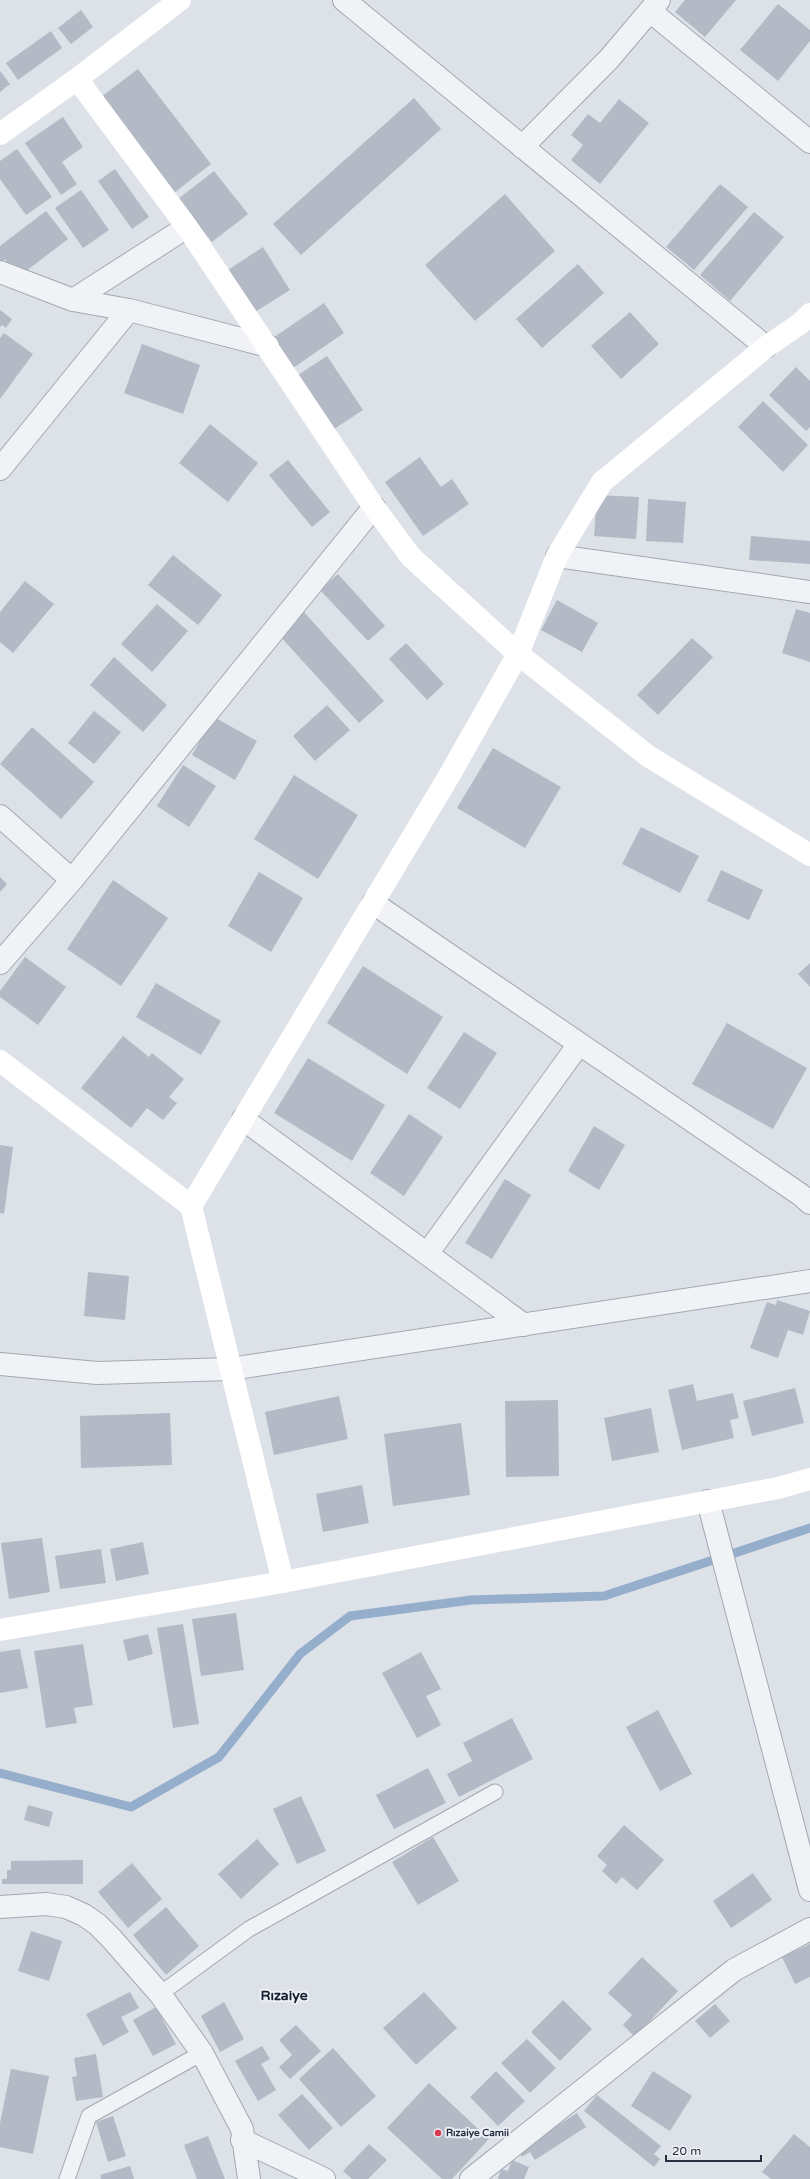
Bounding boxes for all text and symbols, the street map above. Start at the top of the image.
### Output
district label: Rızaiye [260,1987,308,2004]
place label: Rızaiye Camii [446,2127,509,2139]
marker: Rızaiye Camii [433,2128,443,2138]
scale bar [666,2137,761,2163]
text: 20 m [672,2144,701,2158]

